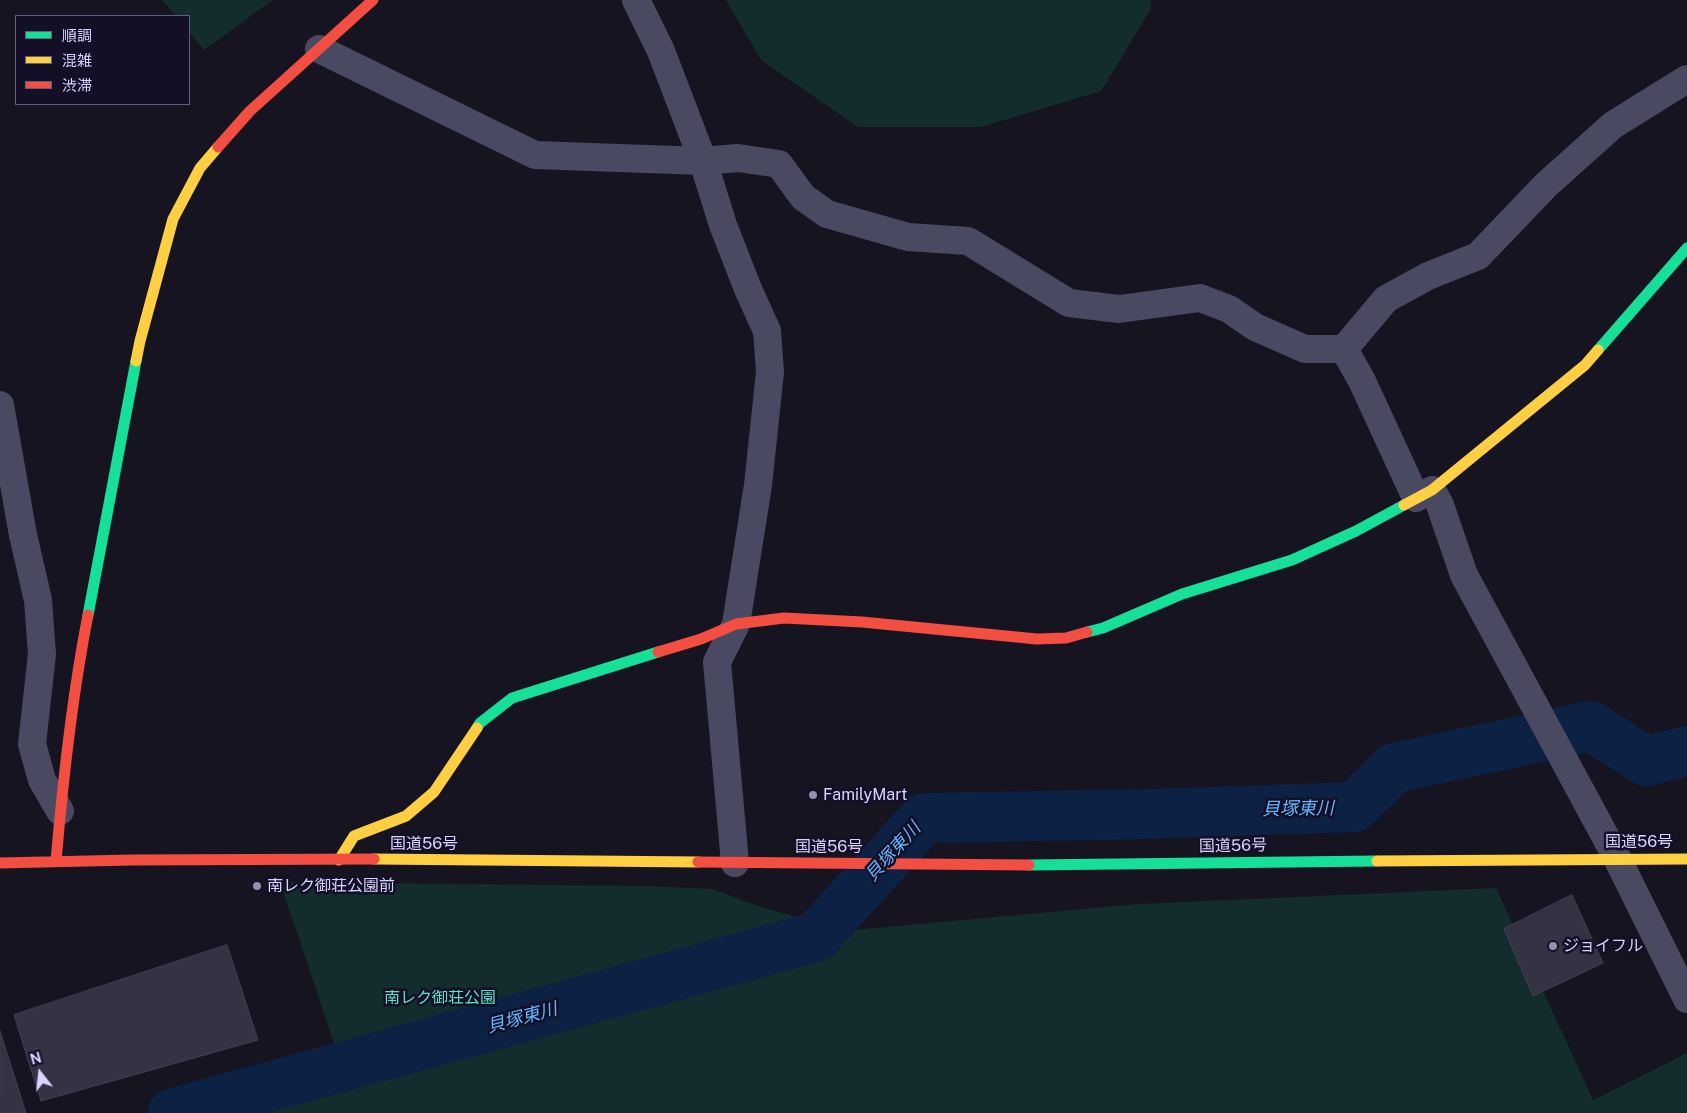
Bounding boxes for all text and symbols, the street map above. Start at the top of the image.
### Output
legend [15,15,190,105]
text: 順調 [62,27,92,44]
text: 混雑 [62,52,92,69]
text: 渋滞 [62,77,92,94]
place label: FamilyMart [823,785,907,805]
marker: FamilyMart [807,789,819,801]
water label: 貝塚東川 [1262,798,1334,820]
water label: 貝塚東川 [861,818,925,886]
street label: 国道56号 [1605,832,1673,852]
street label: 国道56号 [390,834,458,854]
street label: 国道56号 [1199,836,1267,856]
street label: 国道56号 [795,837,863,857]
place label: 南レク御荘公園前 [267,876,395,896]
marker: 南レク御荘公園前 [251,880,263,892]
place label: ジョイフル [1563,936,1643,956]
marker: ジョイフル [1547,940,1559,952]
park label: 南レク御荘公園 [384,988,496,1008]
water label: 貝塚東川 [484,998,560,1038]
north arrow [15,1048,65,1098]
text: N [28,1049,43,1068]

